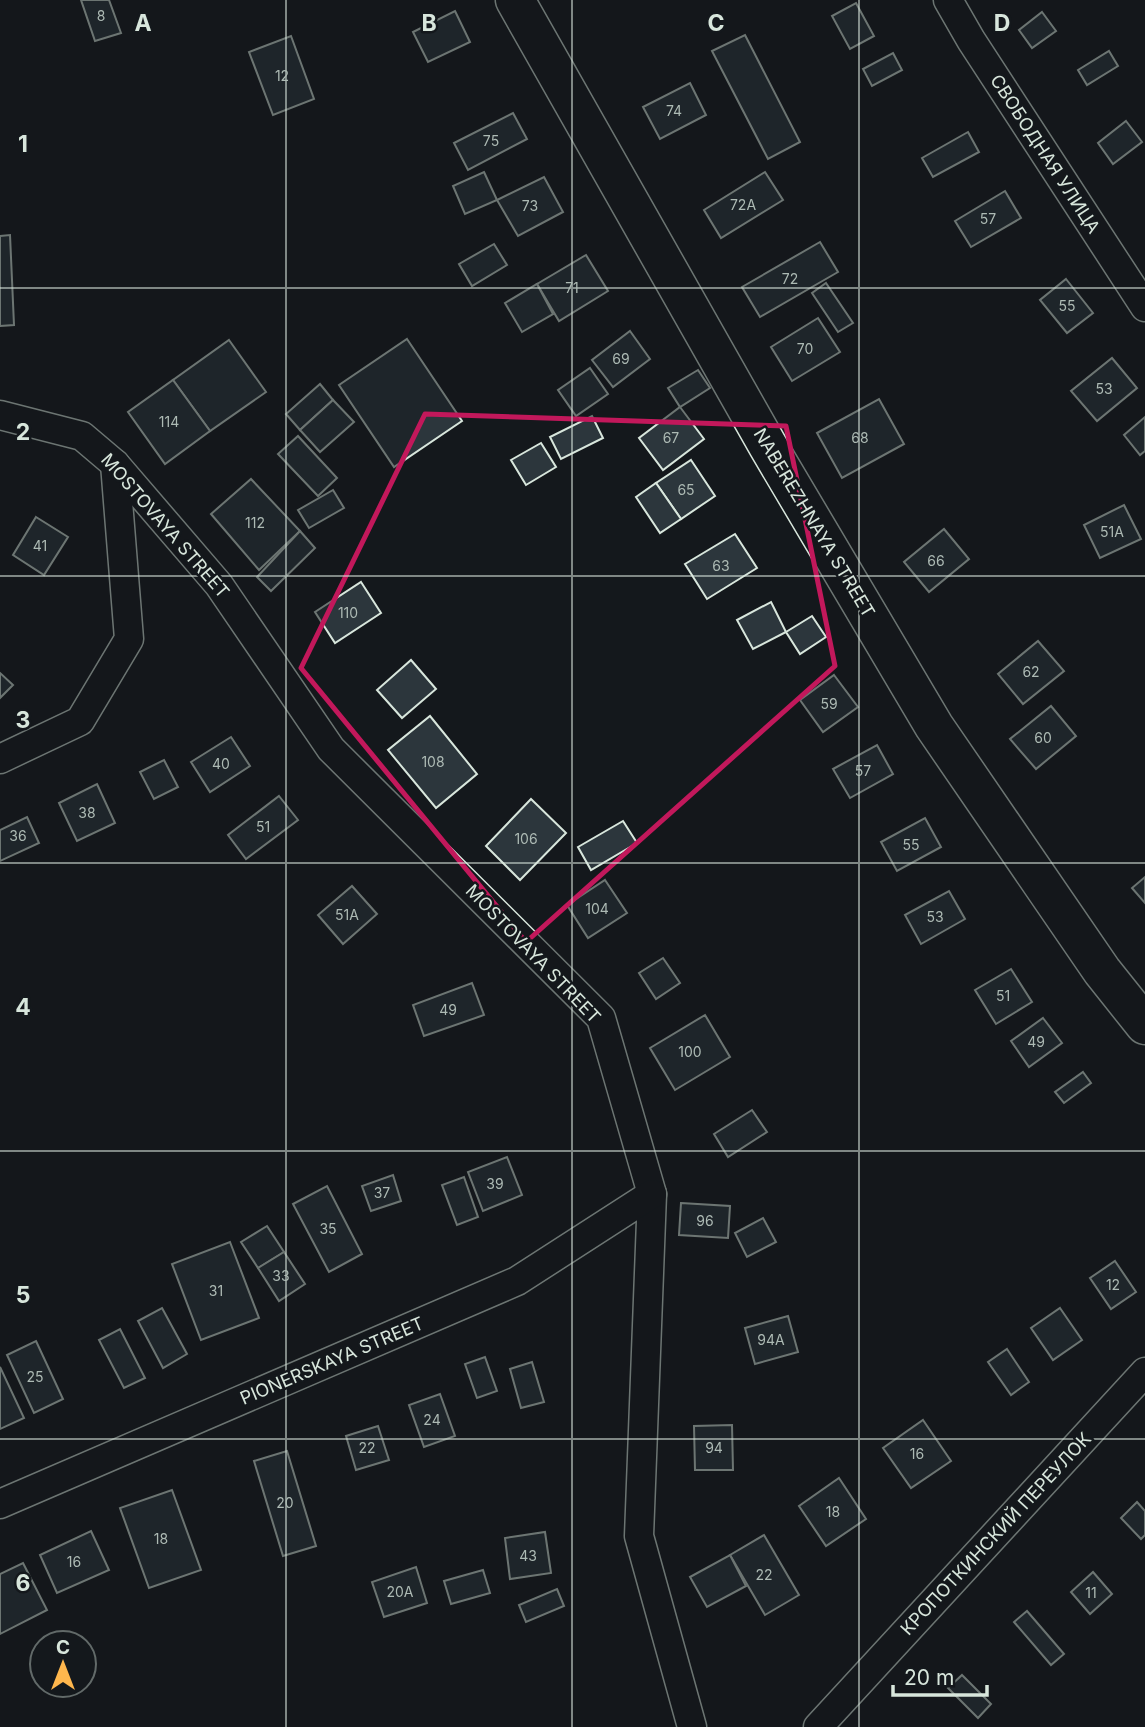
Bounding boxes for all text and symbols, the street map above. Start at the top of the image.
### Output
house number: 8 [97,7,105,24]
text: A [134,9,152,37]
text: B [421,9,437,37]
text: C [707,9,725,37]
text: D [994,9,1010,37]
house number: 12 [275,67,289,84]
street label: СВОБОДНАЯ УЛИЦА [986,70,1105,237]
house number: 74 [666,102,682,119]
text: 1 [18,130,28,158]
house number: 75 [483,132,499,149]
house number: 72А [730,196,756,213]
house number: 73 [522,197,538,214]
house number: 57 [980,210,996,227]
house number: 72 [782,270,798,287]
house number: 71 [565,279,579,296]
house number: 55 [1058,297,1076,314]
house number: 70 [797,340,813,357]
house number: 69 [612,350,630,367]
house number: 53 [1095,380,1113,397]
house number: 114 [159,413,179,430]
text: 2 [16,418,30,446]
street label: NABEREZHNAYA STREET [750,424,879,621]
house number: 67 [663,429,679,446]
house number: 68 [851,429,869,446]
street label: MOSTOVAYA STREET [97,449,234,602]
house number: 65 [677,481,695,498]
house number: 112 [245,514,265,531]
house number: 51А [1100,523,1124,540]
house number: 41 [33,537,47,554]
house number: 66 [927,552,945,569]
house number: 63 [712,557,730,574]
house number: 110 [338,604,358,621]
house number: 62 [1022,663,1040,680]
house number: 59 [820,695,838,712]
text: 3 [16,706,30,734]
house number: 60 [1034,729,1052,746]
house number: 108 [421,753,445,770]
house number: 40 [212,755,230,772]
house number: 57 [855,762,871,779]
house number: 38 [78,804,96,821]
house number: 51 [256,818,270,835]
house number: 36 [9,827,27,844]
house number: 106 [514,830,538,847]
house number: 55 [902,836,920,853]
street label: MOSTOVAYA STREET [462,880,605,1027]
house number: 104 [585,900,609,917]
house number: 51А [335,906,359,923]
house number: 53 [926,908,944,925]
house number: 51 [996,987,1010,1004]
text: 4 [15,993,31,1021]
house number: 49 [439,1001,457,1018]
house number: 49 [1027,1033,1045,1050]
house number: 100 [678,1043,702,1060]
house number: 39 [486,1175,504,1192]
house number: 37 [374,1184,390,1201]
house number: 96 [696,1212,714,1229]
house number: 35 [319,1220,337,1237]
house number: 33 [272,1267,290,1284]
house number: 12 [1106,1276,1120,1293]
text: 5 [16,1281,30,1309]
house number: 31 [209,1282,223,1299]
street label: PIONERSKAYA STREET [237,1312,427,1409]
house number: 94А [757,1331,785,1348]
house number: 25 [26,1368,44,1385]
house number: 24 [423,1411,441,1428]
street label: КРОПОТКИНСКИЙ ПЕРЕУЛОК [895,1427,1095,1639]
house number: 22 [358,1439,376,1456]
house number: 94 [705,1439,723,1456]
house number: 16 [910,1445,924,1462]
house number: 20 [276,1494,294,1511]
house number: 18 [826,1503,840,1520]
house number: 18 [154,1530,168,1547]
house number: 43 [519,1547,537,1564]
house number: 16 [67,1553,81,1570]
house number: 22 [755,1566,773,1583]
text: 6 [16,1569,30,1597]
house number: 20А [386,1583,414,1600]
house number: 11 [1085,1584,1097,1601]
north arrow [28,1629,98,1699]
text: С [56,1636,70,1659]
scale bar [893,1654,988,1698]
text: 20 m [904,1665,954,1690]

